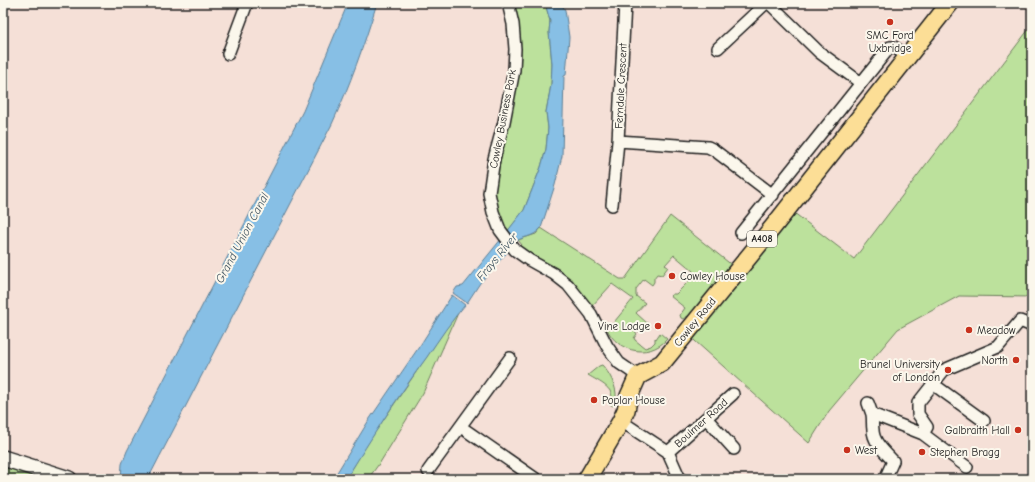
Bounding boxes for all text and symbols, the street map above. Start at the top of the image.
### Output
marker: SMC Ford Uxbridge [885,17,895,27]
place label: SMC Ford Uxbridge [866,29,914,55]
street label: Ferndale Crescent [612,42,630,129]
street label: Cowley Business Park [487,68,519,170]
water label: Grand Union Canal [212,190,272,285]
water label: Frays River [473,229,521,284]
road number: A408 [747,231,777,247]
place label: Cowley House [680,270,746,283]
marker: Cowley House [667,271,677,281]
street label: Cowley Road [671,295,719,349]
place label: Vine Lodge [598,320,650,333]
marker: Vine Lodge [653,321,663,331]
place label: Meadow [977,324,1016,337]
marker: Meadow [964,325,974,335]
place label: North [982,354,1008,367]
marker: North [1011,355,1021,365]
place label: Brunel University of London [860,358,940,384]
marker: Brunel University of London [943,365,953,375]
place label: Poplar House [602,394,665,407]
marker: Poplar House [589,395,599,405]
street label: Boulmer Road [672,396,730,450]
place label: Galbraith Hall [945,424,1010,437]
marker: Galbraith Hall [1013,425,1023,435]
place label: West [855,444,878,457]
marker: West [842,445,852,455]
place label: Stephen Bragg [930,446,1000,459]
marker: Stephen Bragg [917,447,927,457]

